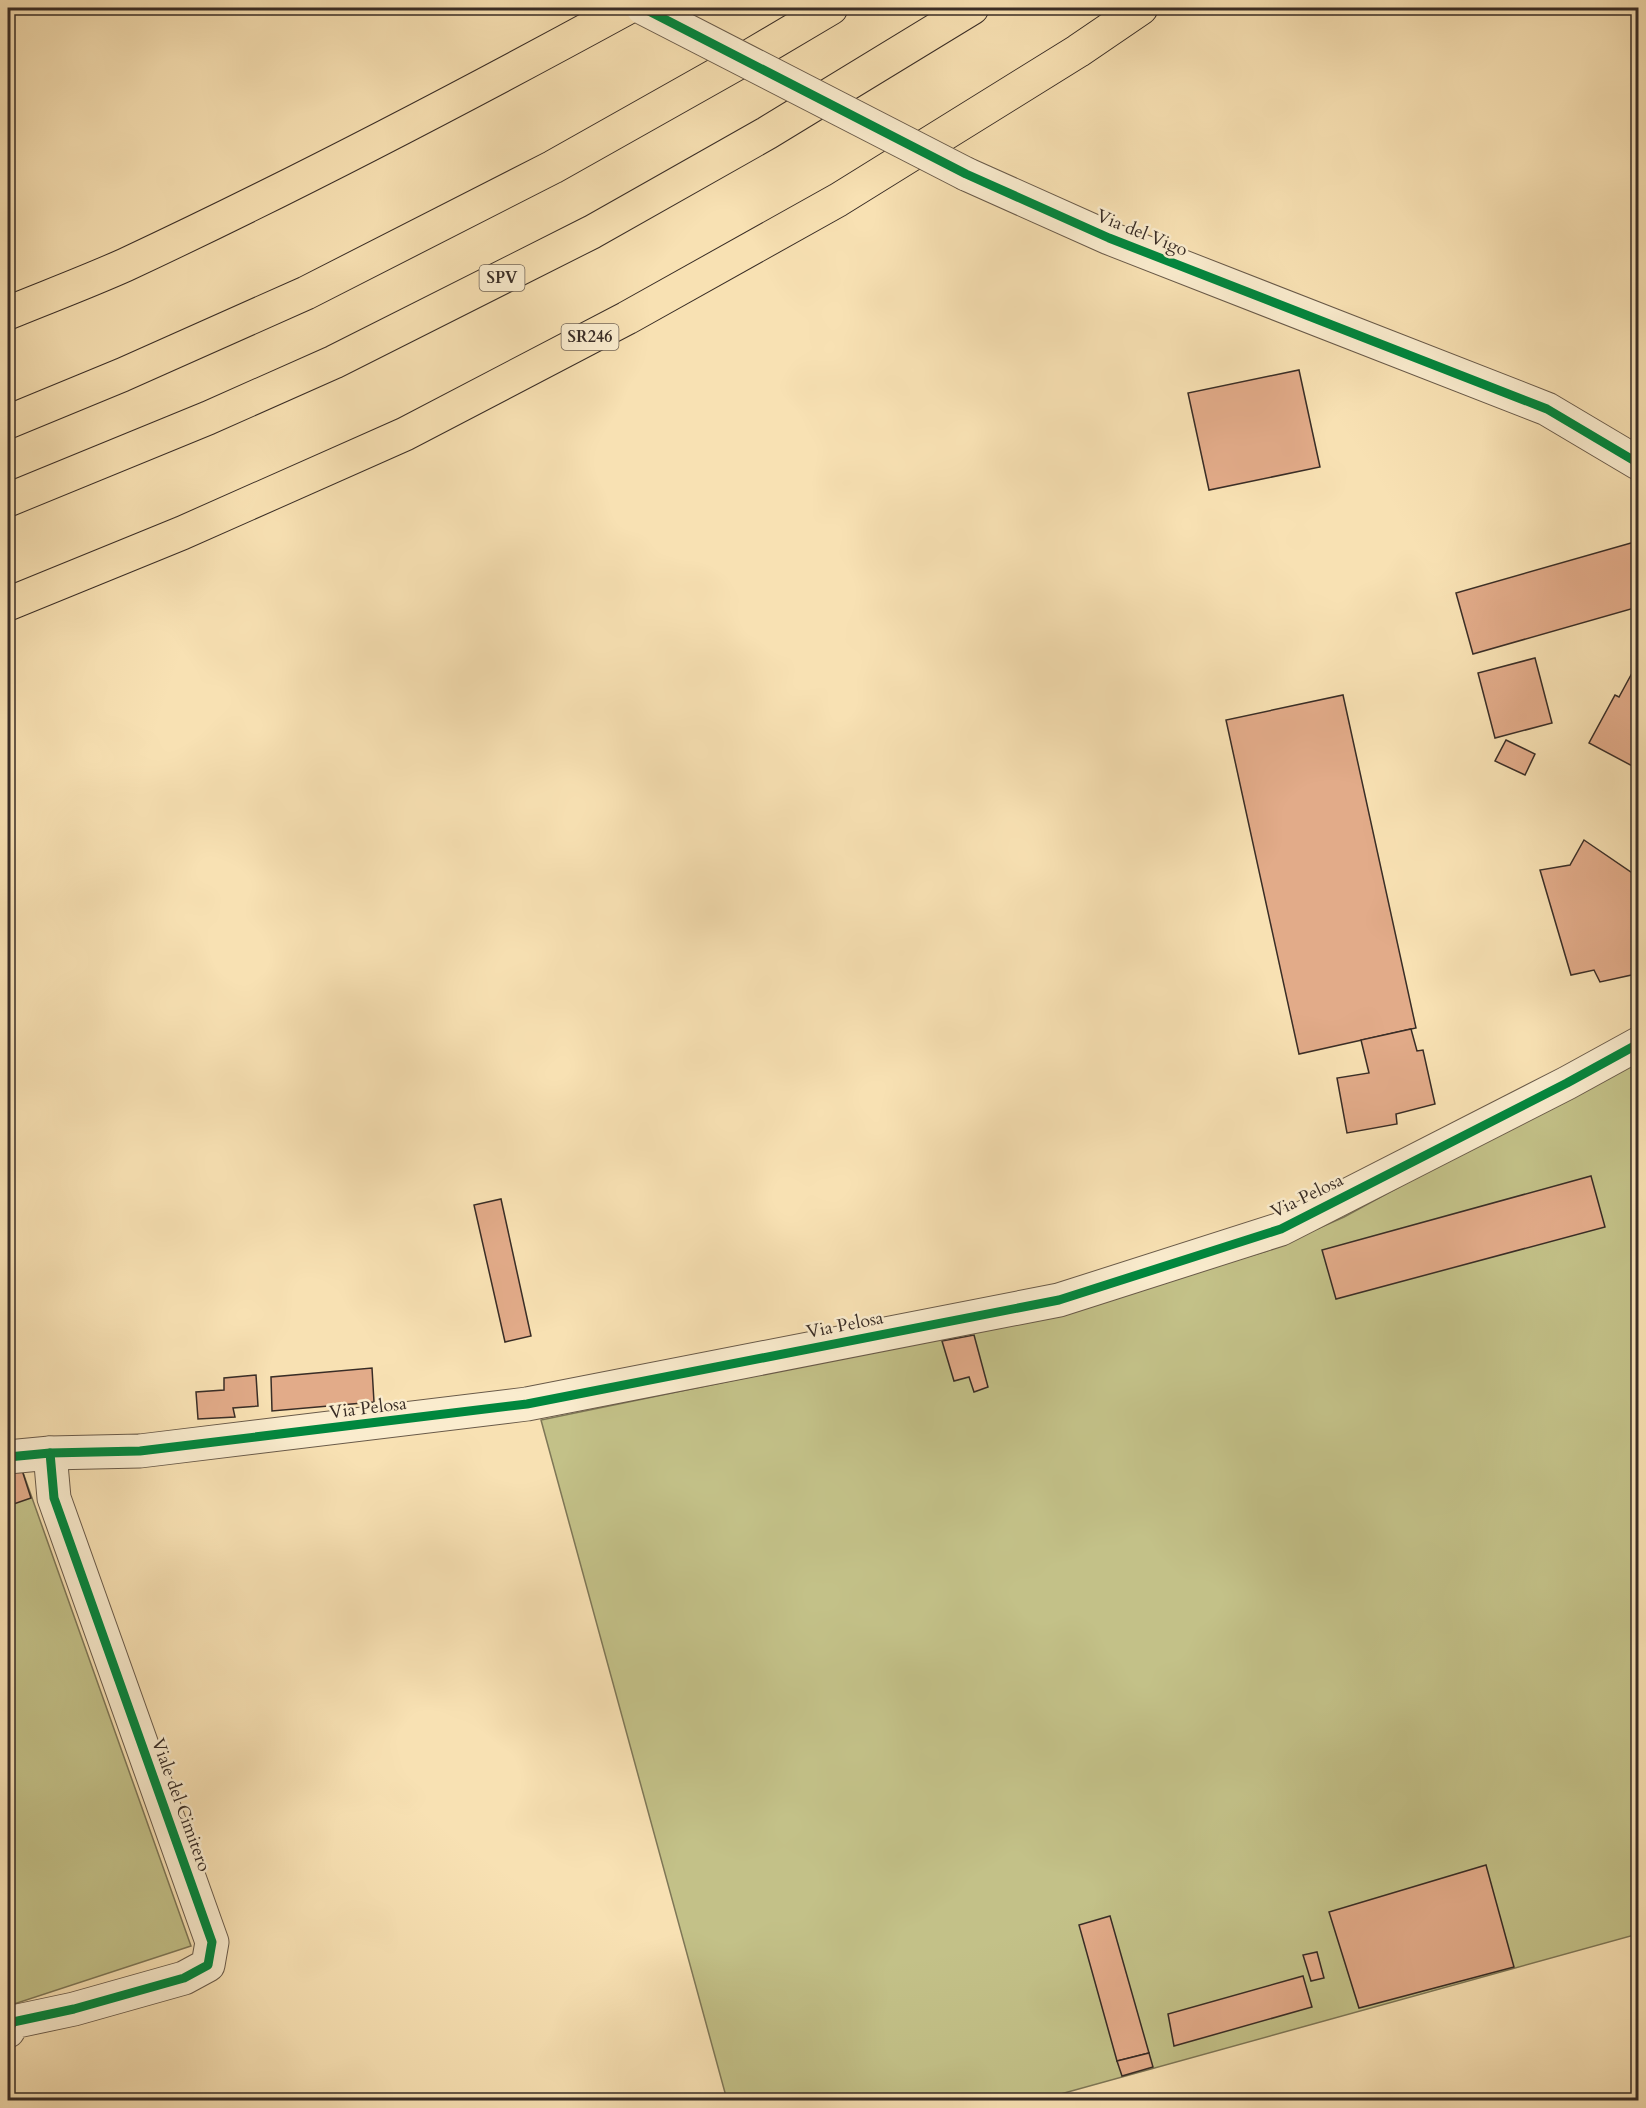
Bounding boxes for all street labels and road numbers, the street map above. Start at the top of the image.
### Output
street label: Via del Vigo [1093,203,1192,263]
road number: SPV [480,265,524,291]
road number: SR246 [562,324,618,350]
street label: Via Pelosa [1267,1168,1348,1224]
street label: Via Pelosa [804,1305,886,1345]
street label: Via Pelosa [328,1391,408,1425]
street label: Viale del Cimitero [145,1735,217,1875]

